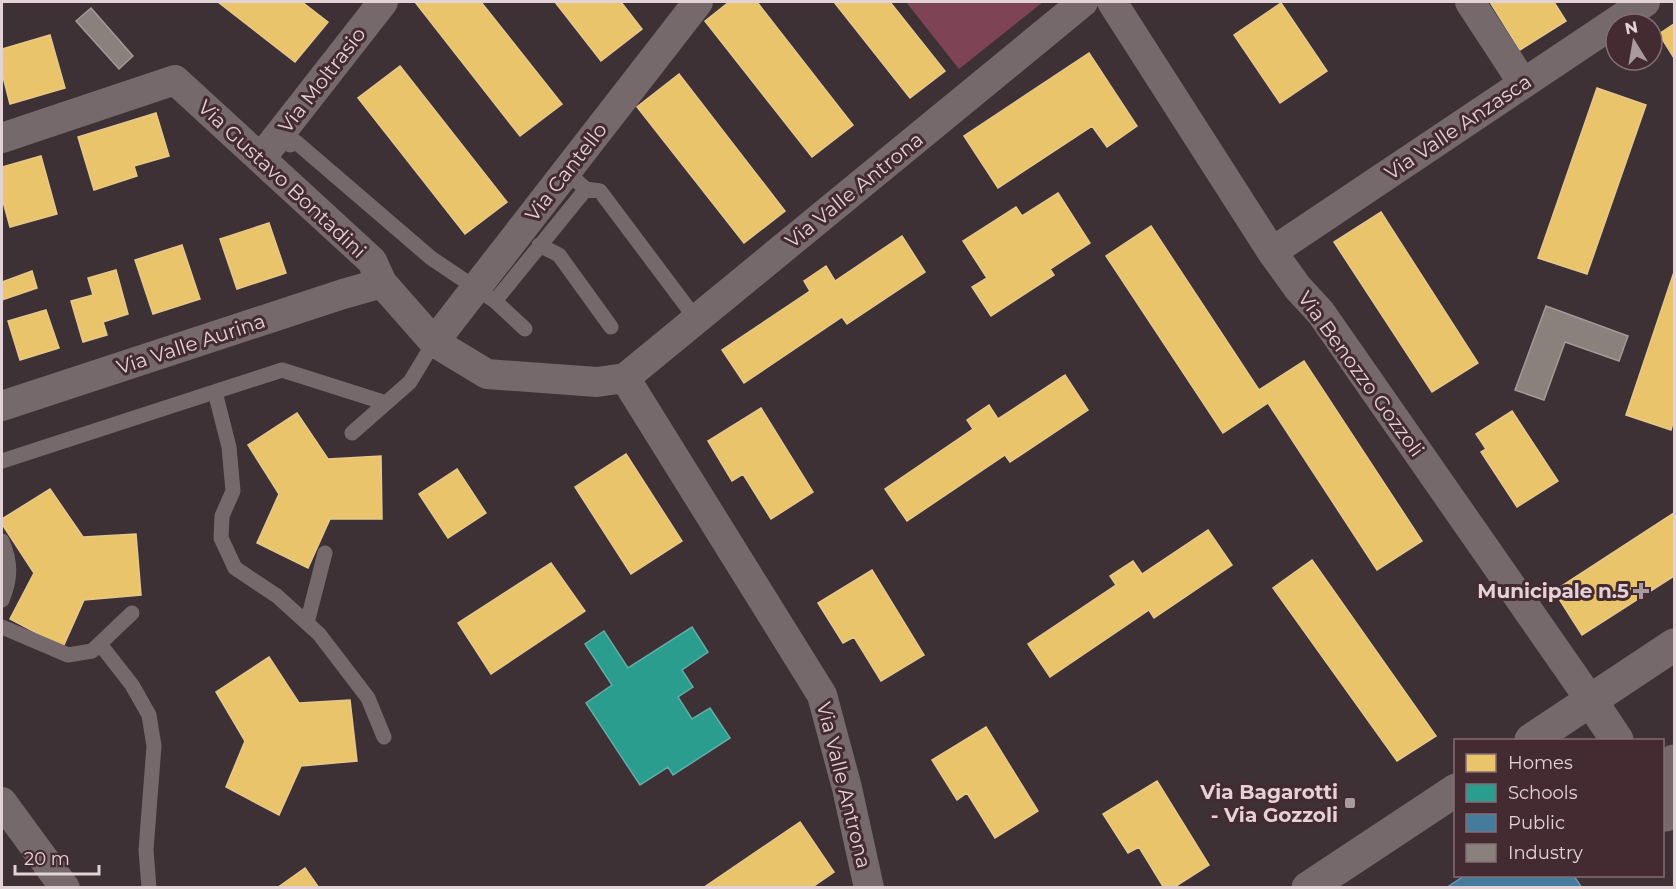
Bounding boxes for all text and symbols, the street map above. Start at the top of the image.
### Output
north arrow [1604,12,1664,72]
text: N [1623,17,1639,38]
street label: Via Moltrasio [273,22,371,138]
street label: Via Valle Anzasca [1380,69,1536,185]
street label: Via Gustavo Bontadini [193,95,371,263]
street label: Via Cantello [520,118,612,226]
street label: Via Valle Antrona [780,127,928,253]
street label: Via Benozzo Gozzoli [1293,287,1429,461]
street label: Via Valle Aurina [114,309,268,379]
place label: Municipale n.5 [1477,579,1629,603]
marker: Municipale n.5 [1634,584,1648,598]
street label: Via Valle Antrona [812,699,876,871]
legend [1454,739,1664,877]
text: Homes [1508,752,1573,774]
place label: Via Bagarotti - Via Gozzoli [1199,780,1338,827]
text: Schools [1508,782,1578,804]
marker: Via Bagarotti - Via Gozzoli [1343,796,1357,810]
text: Public [1508,812,1565,834]
scale bar [15,838,99,876]
text: Industry [1508,842,1583,864]
text: 20 m [24,848,70,870]

